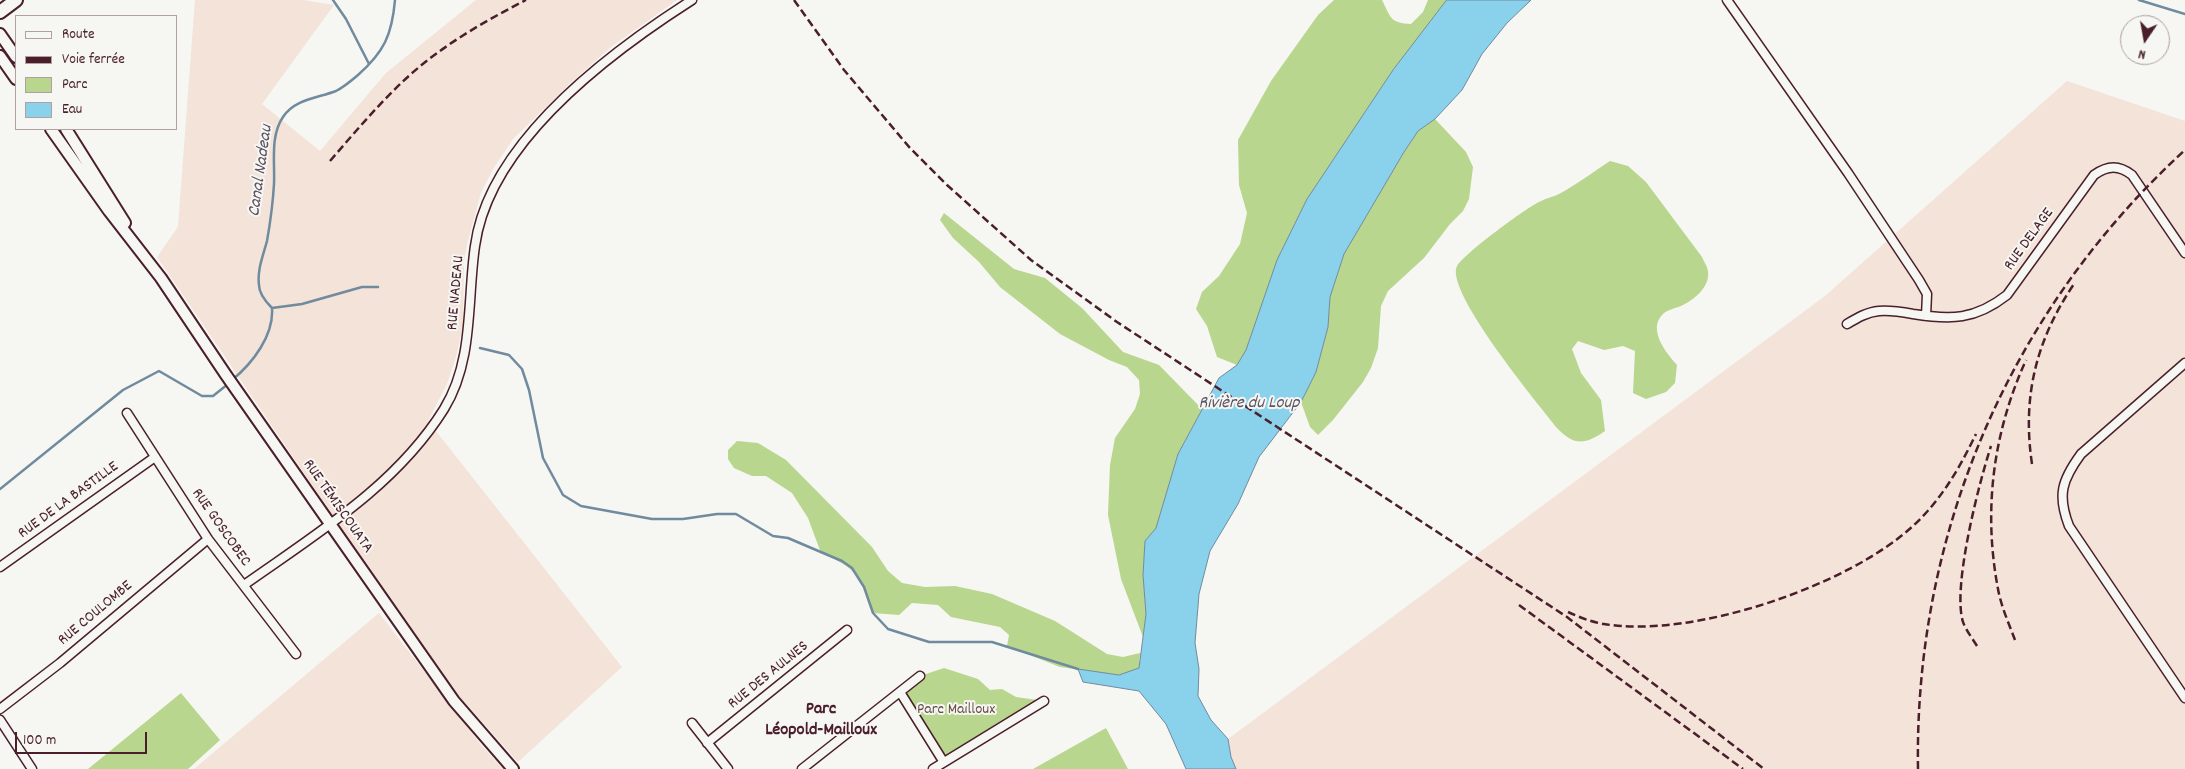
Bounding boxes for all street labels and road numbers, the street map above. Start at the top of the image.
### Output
street label: RUE DELAGE [2001,205,2059,275]
street label: RUE NADEAU [444,255,470,331]
street label: RUE TÉMISCOUATA [298,456,376,558]
street label: RUE DE LA BASTILLE [15,458,123,544]
street label: RUE GOSCOBEC [186,485,254,571]
street label: RUE COULOMBE [55,577,137,651]
street label: RUE DES AULNES [725,638,813,714]

